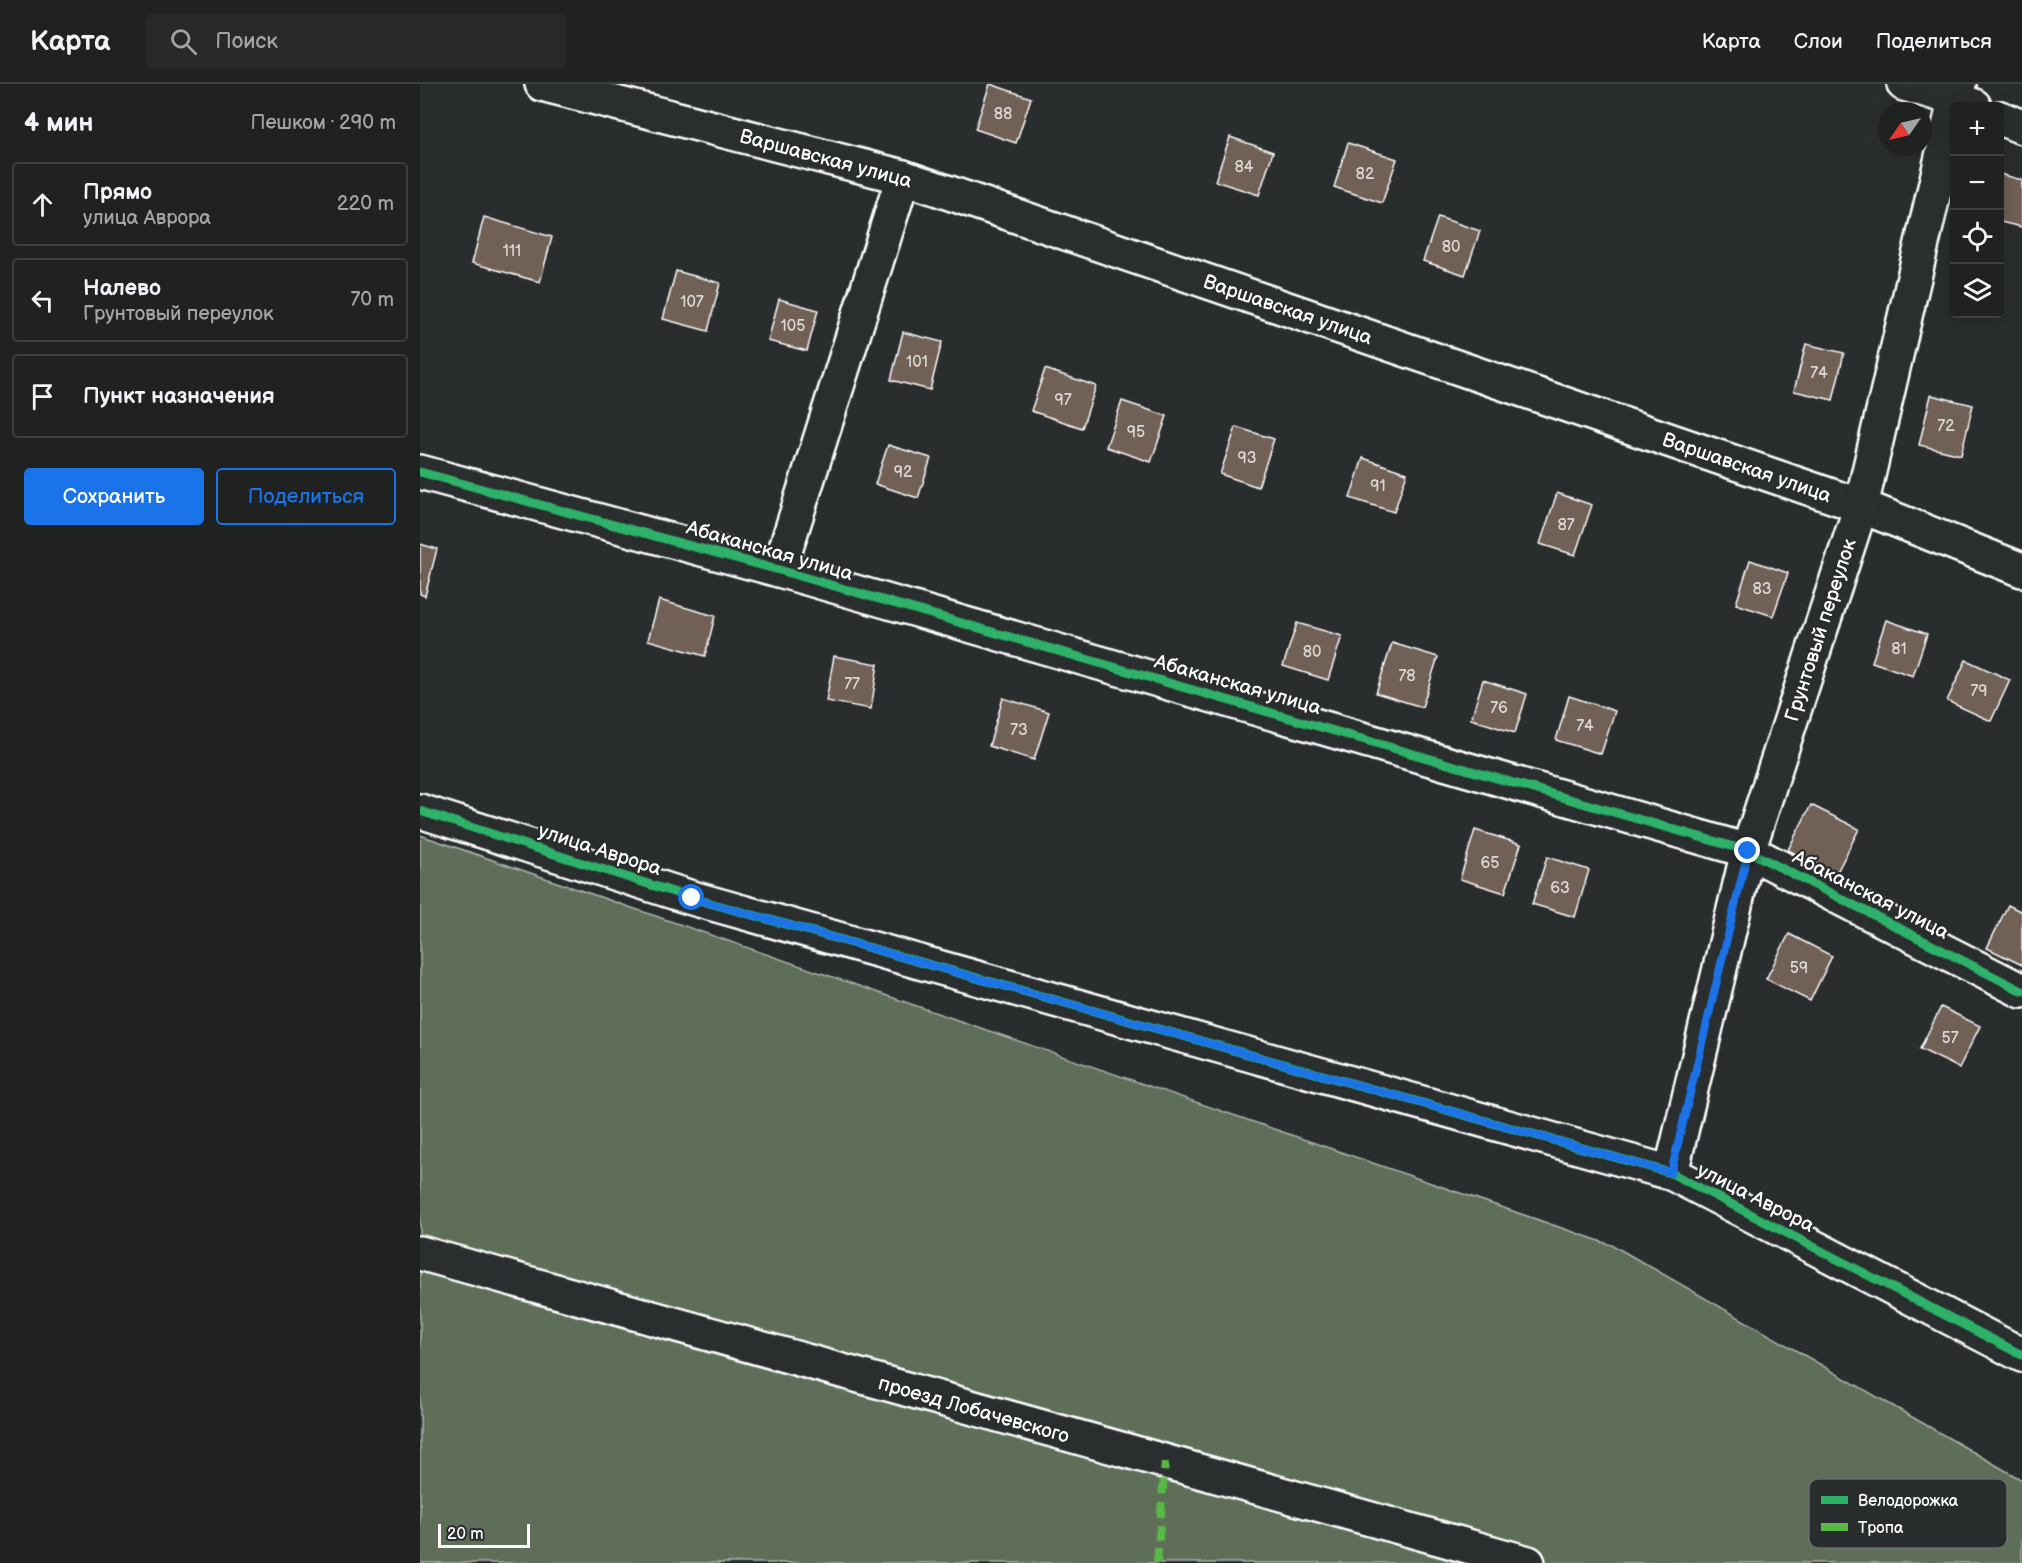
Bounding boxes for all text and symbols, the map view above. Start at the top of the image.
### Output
search box [146,14,566,68]
text: Карта [30,25,110,58]
icon: search [167,25,200,58]
text: Поиск [215,28,278,55]
text: Карта [1702,29,1761,54]
text: Слои [1794,29,1843,54]
text: Поделиться [1876,29,1992,54]
north arrow [1878,102,1932,156]
map controls [1950,102,2004,318]
button: + [1950,102,2004,156]
house number: 88 [994,105,1012,124]
text: 4 мин [24,108,93,139]
text: Пешком · 290 m [250,111,396,135]
street label: Варшавская улица [737,124,915,194]
button: − [1950,156,2004,210]
house number: 84 [1234,158,1254,177]
house number: 82 [1356,165,1375,184]
text: Прямо [83,179,152,206]
icon: ahead [26,188,59,221]
text: 220 m [337,192,394,216]
text: улица Аврора [83,206,211,230]
button: locate [1950,210,2004,264]
house number: 80 [1442,238,1460,257]
house number: 111 [503,242,521,261]
button: layers [1950,264,2004,318]
street label: Варшавская улица [1200,270,1376,350]
text: Налево [83,275,161,302]
icon: left [26,284,59,317]
text: 70 m [350,288,394,312]
house number: 107 [680,293,704,312]
text: Грунтовый переулок [83,302,274,326]
house number: 105 [781,317,805,336]
house number: 101 [906,353,928,372]
house number: 74 [1810,364,1828,383]
icon: arrive [26,380,59,413]
text: Пункт назначения [83,383,275,410]
house number: 97 [1054,391,1072,410]
house number: 72 [1937,417,1955,436]
house number: 95 [1127,423,1145,442]
street label: Варшавская улица [1659,428,1835,508]
house number: 93 [1237,449,1257,468]
house number: 92 [894,463,913,482]
button: Сохранить [24,468,204,525]
button: Поделиться [216,468,396,525]
house number: 91 [1370,477,1386,496]
street label: Абаканская улица [683,515,856,586]
house number: 87 [1557,516,1575,535]
street label: Грунтовый переулок [1780,536,1862,725]
house number: 83 [1752,580,1772,599]
house number: 81 [1891,640,1907,659]
house number: 80 [1303,643,1321,662]
street label: Абаканская улица [1151,649,1324,720]
house number: 78 [1398,667,1416,686]
house number: 77 [844,675,860,694]
house number: 79 [1970,682,1988,701]
house number: 76 [1490,699,1508,718]
house number: 74 [1576,717,1594,736]
house number: 73 [1010,721,1028,740]
street label: улица Аврора [535,819,665,881]
route end [1734,837,1760,863]
street label: Абаканская улица [1788,845,1953,945]
house number: 65 [1481,854,1499,873]
house number: 63 [1550,879,1570,898]
route start [678,884,704,910]
house number: 59 [1790,959,1808,978]
house number: 57 [1941,1029,1959,1048]
street label: улица Аврора [1693,1158,1818,1238]
street label: проезд Лобачевского [875,1371,1072,1449]
legend [1809,1479,2007,1548]
text: Велодорожка [1858,1492,1959,1511]
text: Тропа [1858,1519,1904,1538]
scale bar [438,1521,530,1548]
text: 20 m [447,1525,483,1544]

